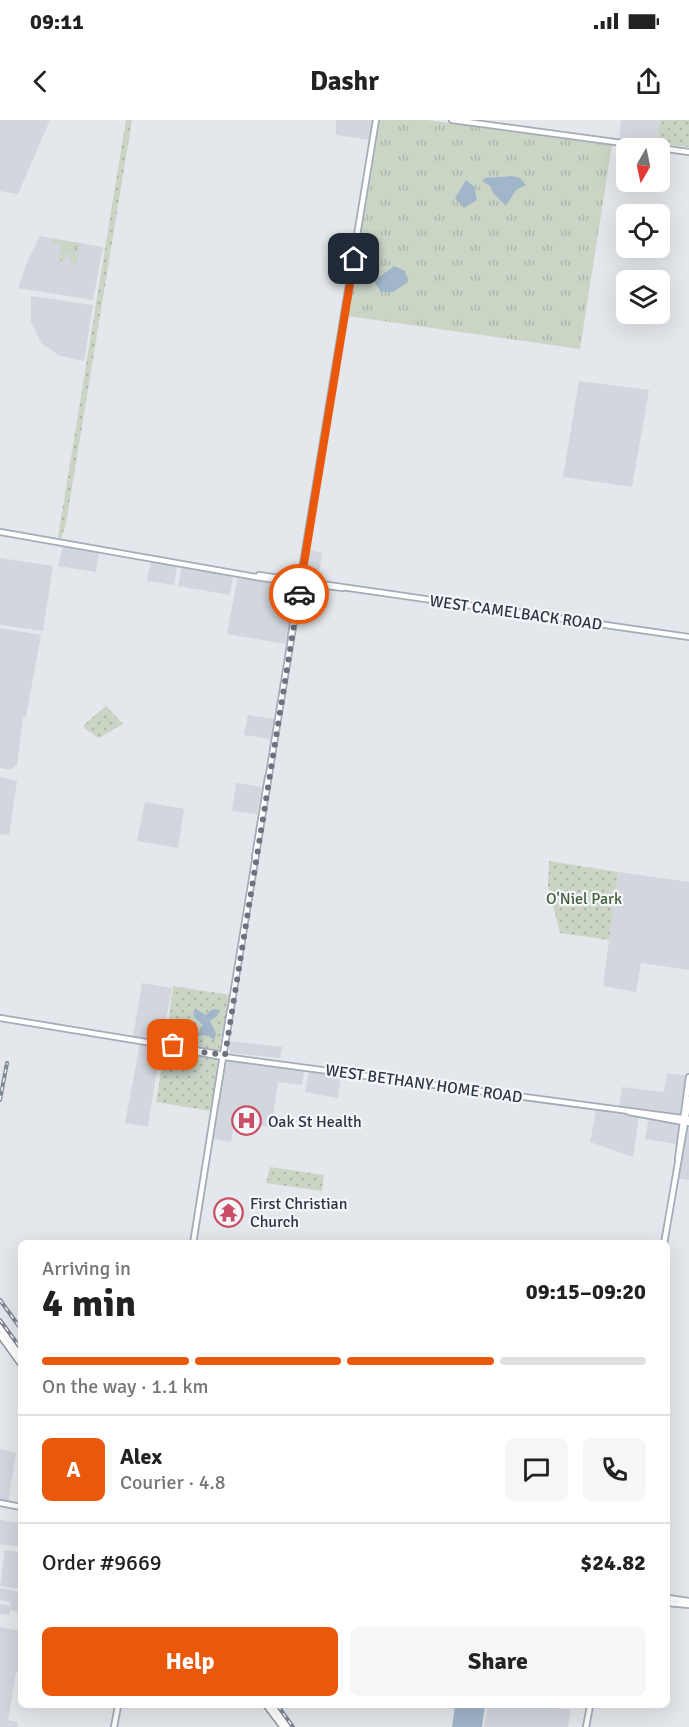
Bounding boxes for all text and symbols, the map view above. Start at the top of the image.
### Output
text: 09:11 [30,8,84,35]
icon: back [24,65,57,98]
text: Dashr [310,65,379,98]
icon: share [632,65,665,98]
north arrow [616,138,670,192]
map controls [616,138,670,324]
button: locate [616,204,670,258]
pin [328,233,379,284]
icon: home [337,242,370,275]
button: layers [616,270,670,324]
courier [269,564,329,624]
icon: car [283,578,316,611]
street label: WEST CAMELBACK ROAD [428,591,603,635]
park label: O'Niel Park [546,889,622,909]
pin [147,1019,198,1070]
icon: bag [156,1028,189,1061]
street label: WEST BETHANY HOME ROAD [324,1060,524,1108]
hospital icon: Oak St Health [231,1105,263,1137]
place label: Oak St Health [268,1112,362,1132]
place label: First Christian Church [250,1194,347,1232]
temple icon: First Christian Church [213,1196,245,1228]
text: Arriving in [42,1256,131,1281]
text: 09:15–09:20 [526,1278,646,1305]
text: 4 min [42,1279,136,1327]
text: On the way · 1.1 km [42,1374,208,1399]
button: chat [505,1438,568,1501]
button: phone [583,1438,646,1501]
text: Alex [120,1443,162,1470]
text: A [66,1456,81,1483]
text: Courier · 4.8 [120,1470,226,1495]
text: Order #9669 [42,1549,162,1576]
text: $24.82 [580,1549,646,1576]
button: Help [42,1627,338,1696]
button: Share [350,1627,646,1696]

